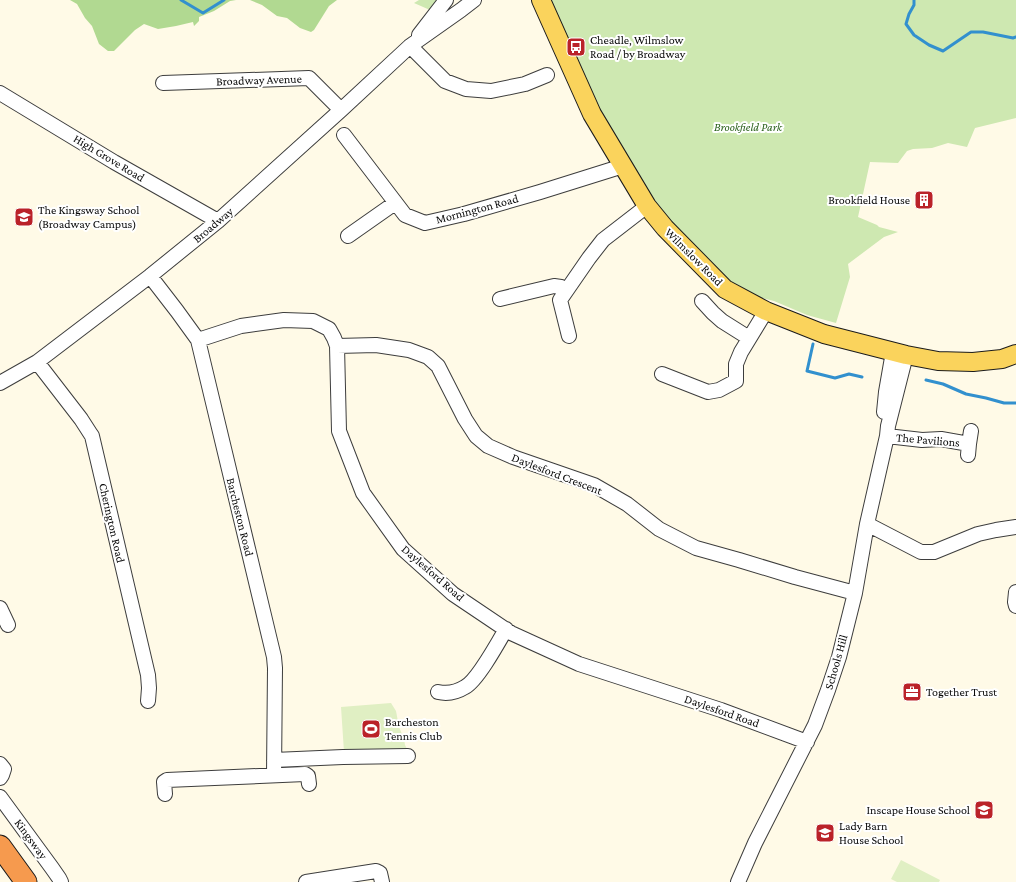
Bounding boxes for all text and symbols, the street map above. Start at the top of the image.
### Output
place label: Cheadle, Wilmslow Road / by Broadway [590,33,686,61]
bus stop icon: Cheadle, Wilmslow Road / by Broadway [565,36,587,58]
street label: Broadway Avenue [216,72,302,88]
park label: Brookfield Park [714,120,783,134]
street label: High Grove Road [71,131,148,185]
building icon: Brookfield House [913,189,935,211]
street label: Mornington Road [434,191,520,227]
place label: Brookfield House [828,193,910,207]
place label: The Kingsway School (Broadway Campus) [38,203,139,231]
street label: Broadway [190,204,236,246]
school or university icon: The Kingsway School (Broadway Campus) [13,206,35,228]
street label: Wilmslow Road [662,225,726,289]
street label: The Pavilions [896,430,961,450]
street label: Daylesford Crescent [510,450,605,498]
street label: Barcheston Road [223,476,257,558]
street label: Cherington Road [96,482,128,565]
street label: Daylesford Road [399,542,468,604]
street label: Schools Hill [822,633,850,691]
office icon: Together Trust [901,681,923,703]
place label: Together Trust [926,685,998,699]
street label: Daylesford Road [683,692,762,731]
place label: Barcheston Tennis Club [385,715,442,743]
sports icon: Barcheston Tennis Club [360,718,382,740]
school or university icon: Inscape House School [973,799,995,821]
place label: Inscape House School [866,803,970,817]
street label: Kingsway [12,816,51,862]
place label: Lady Barn House School [839,819,903,847]
school or university icon: Lady Barn House School [814,822,836,844]

